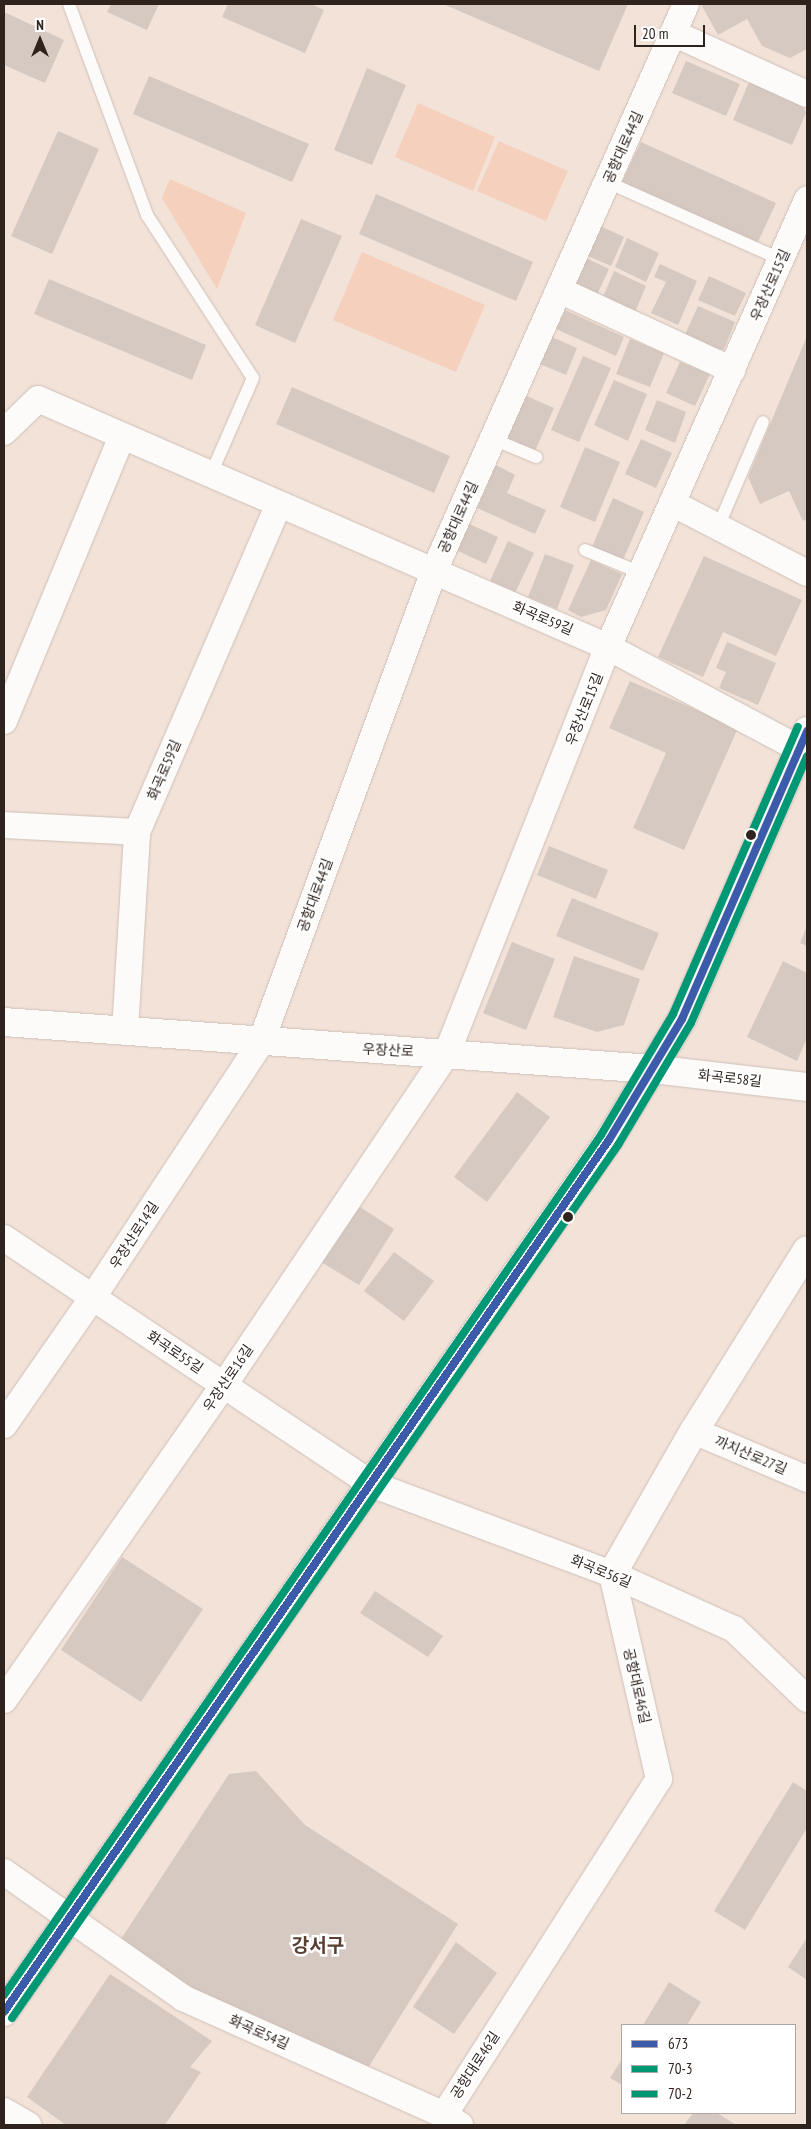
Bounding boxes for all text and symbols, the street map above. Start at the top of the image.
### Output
north arrow [15,15,65,65]
scale bar [636,15,707,47]
text: N [36,16,44,34]
text: 20 m [642,24,668,43]
street label: 공항대로44길 [600,108,646,186]
street label: 우장산로15길 [747,246,793,324]
street label: 공항대로44길 [435,478,481,556]
street label: 화곡로59길 [510,598,576,638]
street label: 우장산로15길 [562,670,606,748]
street label: 화곡로59길 [144,737,184,803]
unlabelled marker [746,830,756,840]
street label: 공항대로44길 [294,856,336,934]
street label: 우장산로 [362,1040,414,1060]
street label: 화곡로58길 [697,1066,763,1090]
street label: 우장산로14길 [106,1198,162,1272]
unlabelled marker [563,1212,573,1222]
street label: 화곡로55길 [144,1327,206,1377]
street label: 우장산로16길 [200,1341,256,1415]
street label: 까치산로27길 [712,1432,790,1478]
street label: 화곡로56길 [568,1551,634,1591]
street label: 공항대로46길 [620,1647,654,1725]
district label: 강서구 [292,1935,344,1957]
street label: 화곡로54길 [226,2011,292,2053]
legend [621,2024,796,2114]
street label: 공항대로46길 [447,2028,503,2102]
text: 673 [668,2034,688,2053]
text: 70-3 [668,2059,693,2078]
text: 70-2 [668,2084,693,2103]

